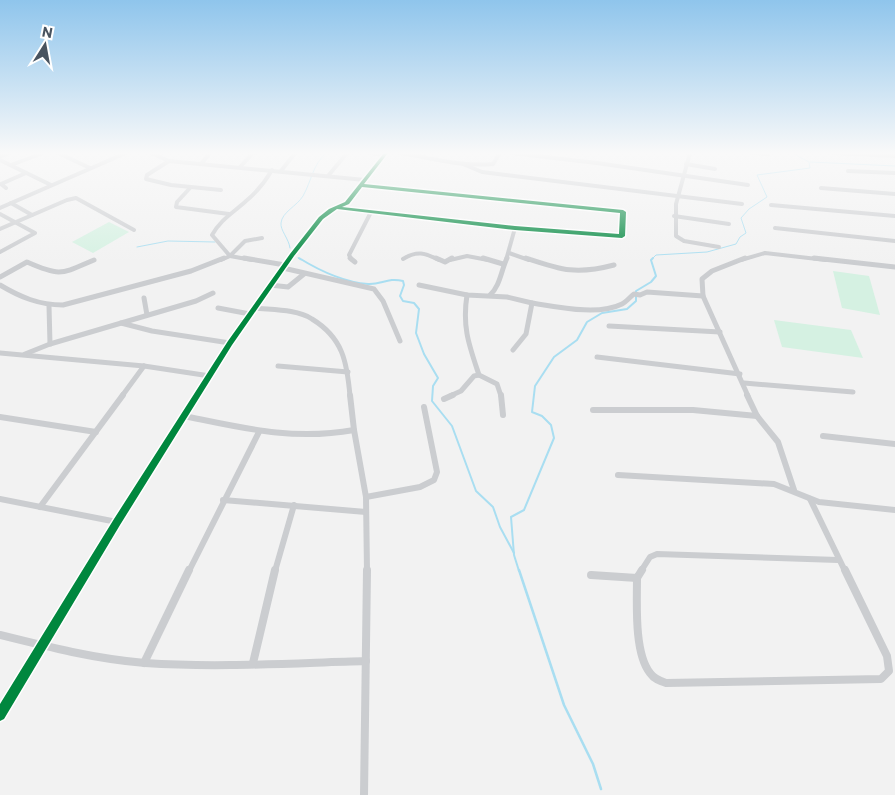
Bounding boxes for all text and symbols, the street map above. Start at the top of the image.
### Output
north arrow [20,20,70,70]
text: N [41,22,54,41]

